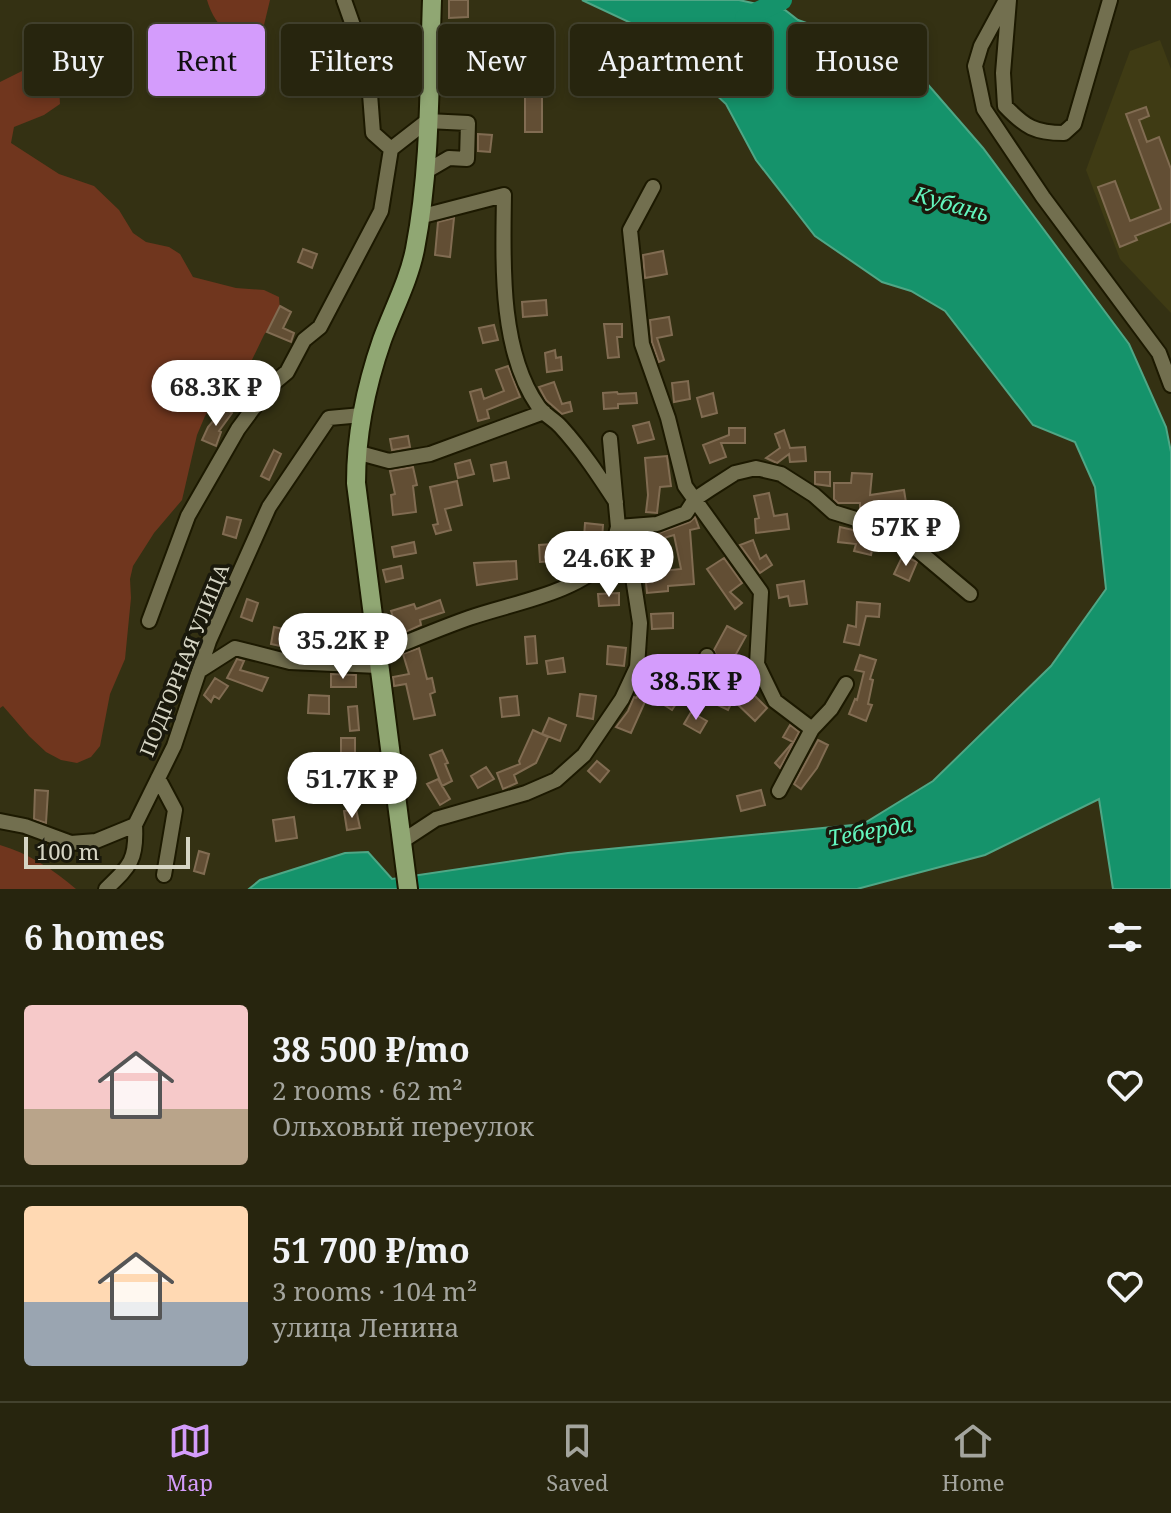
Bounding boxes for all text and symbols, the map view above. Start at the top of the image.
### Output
chip: Buy [24,24,132,96]
chip: Rent [148,24,265,96]
chip: Filters [281,24,422,96]
chip: New [438,24,554,96]
chip: Apartment [570,24,772,96]
chip: House [788,24,927,96]
water label: Кубань [910,178,993,228]
pin: 68.3K ₽ [142,360,290,428]
text: 68.3K ₽ [170,368,262,404]
pin: 57K ₽ [850,500,962,568]
text: 57K ₽ [871,508,941,544]
pin: 24.6K ₽ [535,531,683,599]
text: 24.6K ₽ [563,539,655,575]
street label: ПОДГОРНАЯ УЛИЦА [133,559,235,760]
pin: 35.2K ₽ [269,613,417,681]
text: 35.2K ₽ [297,621,389,657]
pin: 38.5K ₽ [622,654,770,722]
text: 38.5K ₽ [650,662,742,698]
pin: 51.7K ₽ [278,752,426,820]
text: 51.7K ₽ [306,760,398,796]
water label: Теберда [825,808,915,852]
scale bar [24,833,190,869]
text: 100 m [36,836,99,866]
text: 6 homes [24,914,165,960]
icon: filters [1103,915,1147,959]
text: 38 500 ₽/mo [272,1026,470,1072]
icon: home [88,1037,184,1133]
icon: heart [1103,1063,1147,1107]
text: 2 rooms · 62 m² [272,1072,463,1108]
text: Ольховый переулок [272,1108,534,1144]
text: 51 700 ₽/mo [272,1227,470,1273]
icon: home [88,1238,184,1334]
icon: heart [1103,1264,1147,1308]
text: 3 rooms · 104 m² [272,1273,477,1309]
text: улица Ленина [272,1309,459,1345]
tab: Map [167,1419,213,1497]
tab: Saved [546,1419,609,1497]
tab: Home [942,1419,1004,1497]

